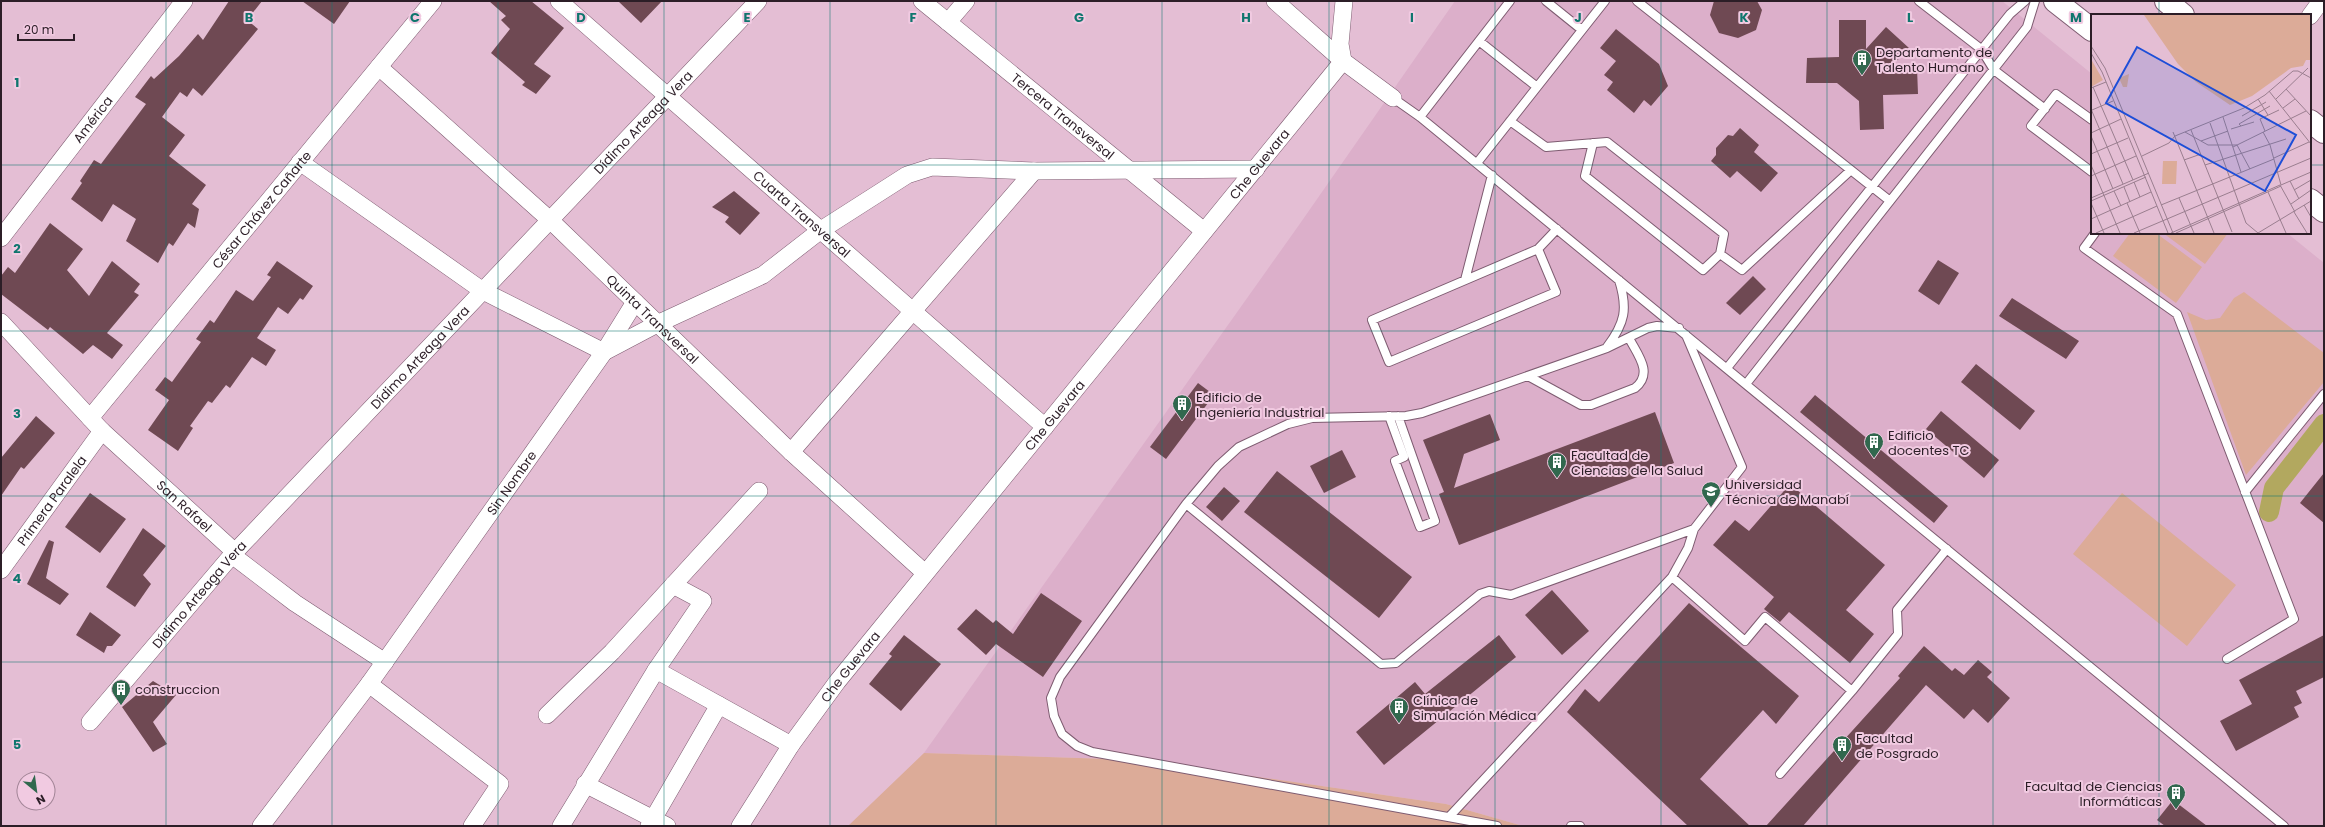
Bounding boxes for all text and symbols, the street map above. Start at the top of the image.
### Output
text: B [245,8,254,27]
text: C [410,8,420,27]
text: D [576,8,586,27]
text: E [743,8,751,27]
text: F [909,8,917,27]
text: G [1074,8,1084,27]
text: H [1241,8,1251,27]
text: I [1410,8,1414,27]
text: J [1574,8,1582,27]
text: K [1739,8,1749,27]
text: L [1907,8,1913,27]
text: M [2070,8,2082,27]
inset map [2091,14,2311,234]
scale bar [18,16,74,42]
text: 20 m [24,21,54,38]
place label: Departamento de Talento Humano [1876,43,1992,77]
building icon: Departamento de Talento Humano [1851,48,1873,76]
street label: Dídimo Arteaga Vera [589,67,697,179]
street label: Tercera Transversal [1007,69,1118,164]
text: 1 [15,73,19,92]
street label: América [69,92,117,147]
street label: Che Guevara [1225,125,1294,204]
street label: César Chávez Cañarte [208,147,316,273]
street label: Cuarta Transversal [749,166,854,262]
text: 2 [13,239,21,258]
street label: Quinta Transversal [602,270,703,368]
street label: Dídimo Arteaga Vera [366,302,474,414]
street label: Che Guevara [1020,376,1089,455]
place label: Edificio de Ingeniería Industrial [1196,388,1324,422]
building icon: Edificio de Ingeniería Industrial [1171,393,1193,421]
text: 3 [13,404,21,423]
place label: Edificio docentes TC [1888,426,1970,460]
building icon: Edificio docentes TC [1863,431,1885,459]
place label: Facultad de Ciencias de la Salud [1571,446,1703,480]
street label: Sin Nombre [482,447,541,519]
building icon: Facultad de Ciencias de la Salud [1546,451,1568,479]
street label: Primera Paralela [13,452,91,550]
place label: Universidad Técnica de Manabí [1725,475,1849,509]
street label: San Rafael [152,476,216,537]
school or university icon: Universidad Técnica de Manabí [1700,480,1722,508]
street label: Dídimo Arteaga Vera [148,536,251,652]
text: 4 [13,569,22,588]
street label: Che Guevara [816,627,885,706]
building icon: construccion [110,678,132,706]
place label: construccion [135,680,220,699]
place label: Clínica de Simulación Médica [1413,691,1537,725]
building icon: Clínica de Simulación Médica [1388,696,1410,724]
place label: Facultad de Posgrado [1856,729,1939,763]
building icon: Facultad de Posgrado [1831,734,1853,762]
text: 5 [13,735,21,754]
north arrow [16,771,56,811]
place label: Facultad de Ciencias Informáticas [2025,777,2162,811]
building icon: Facultad de Ciencias Informáticas [2165,782,2187,810]
text: N [33,791,48,809]

